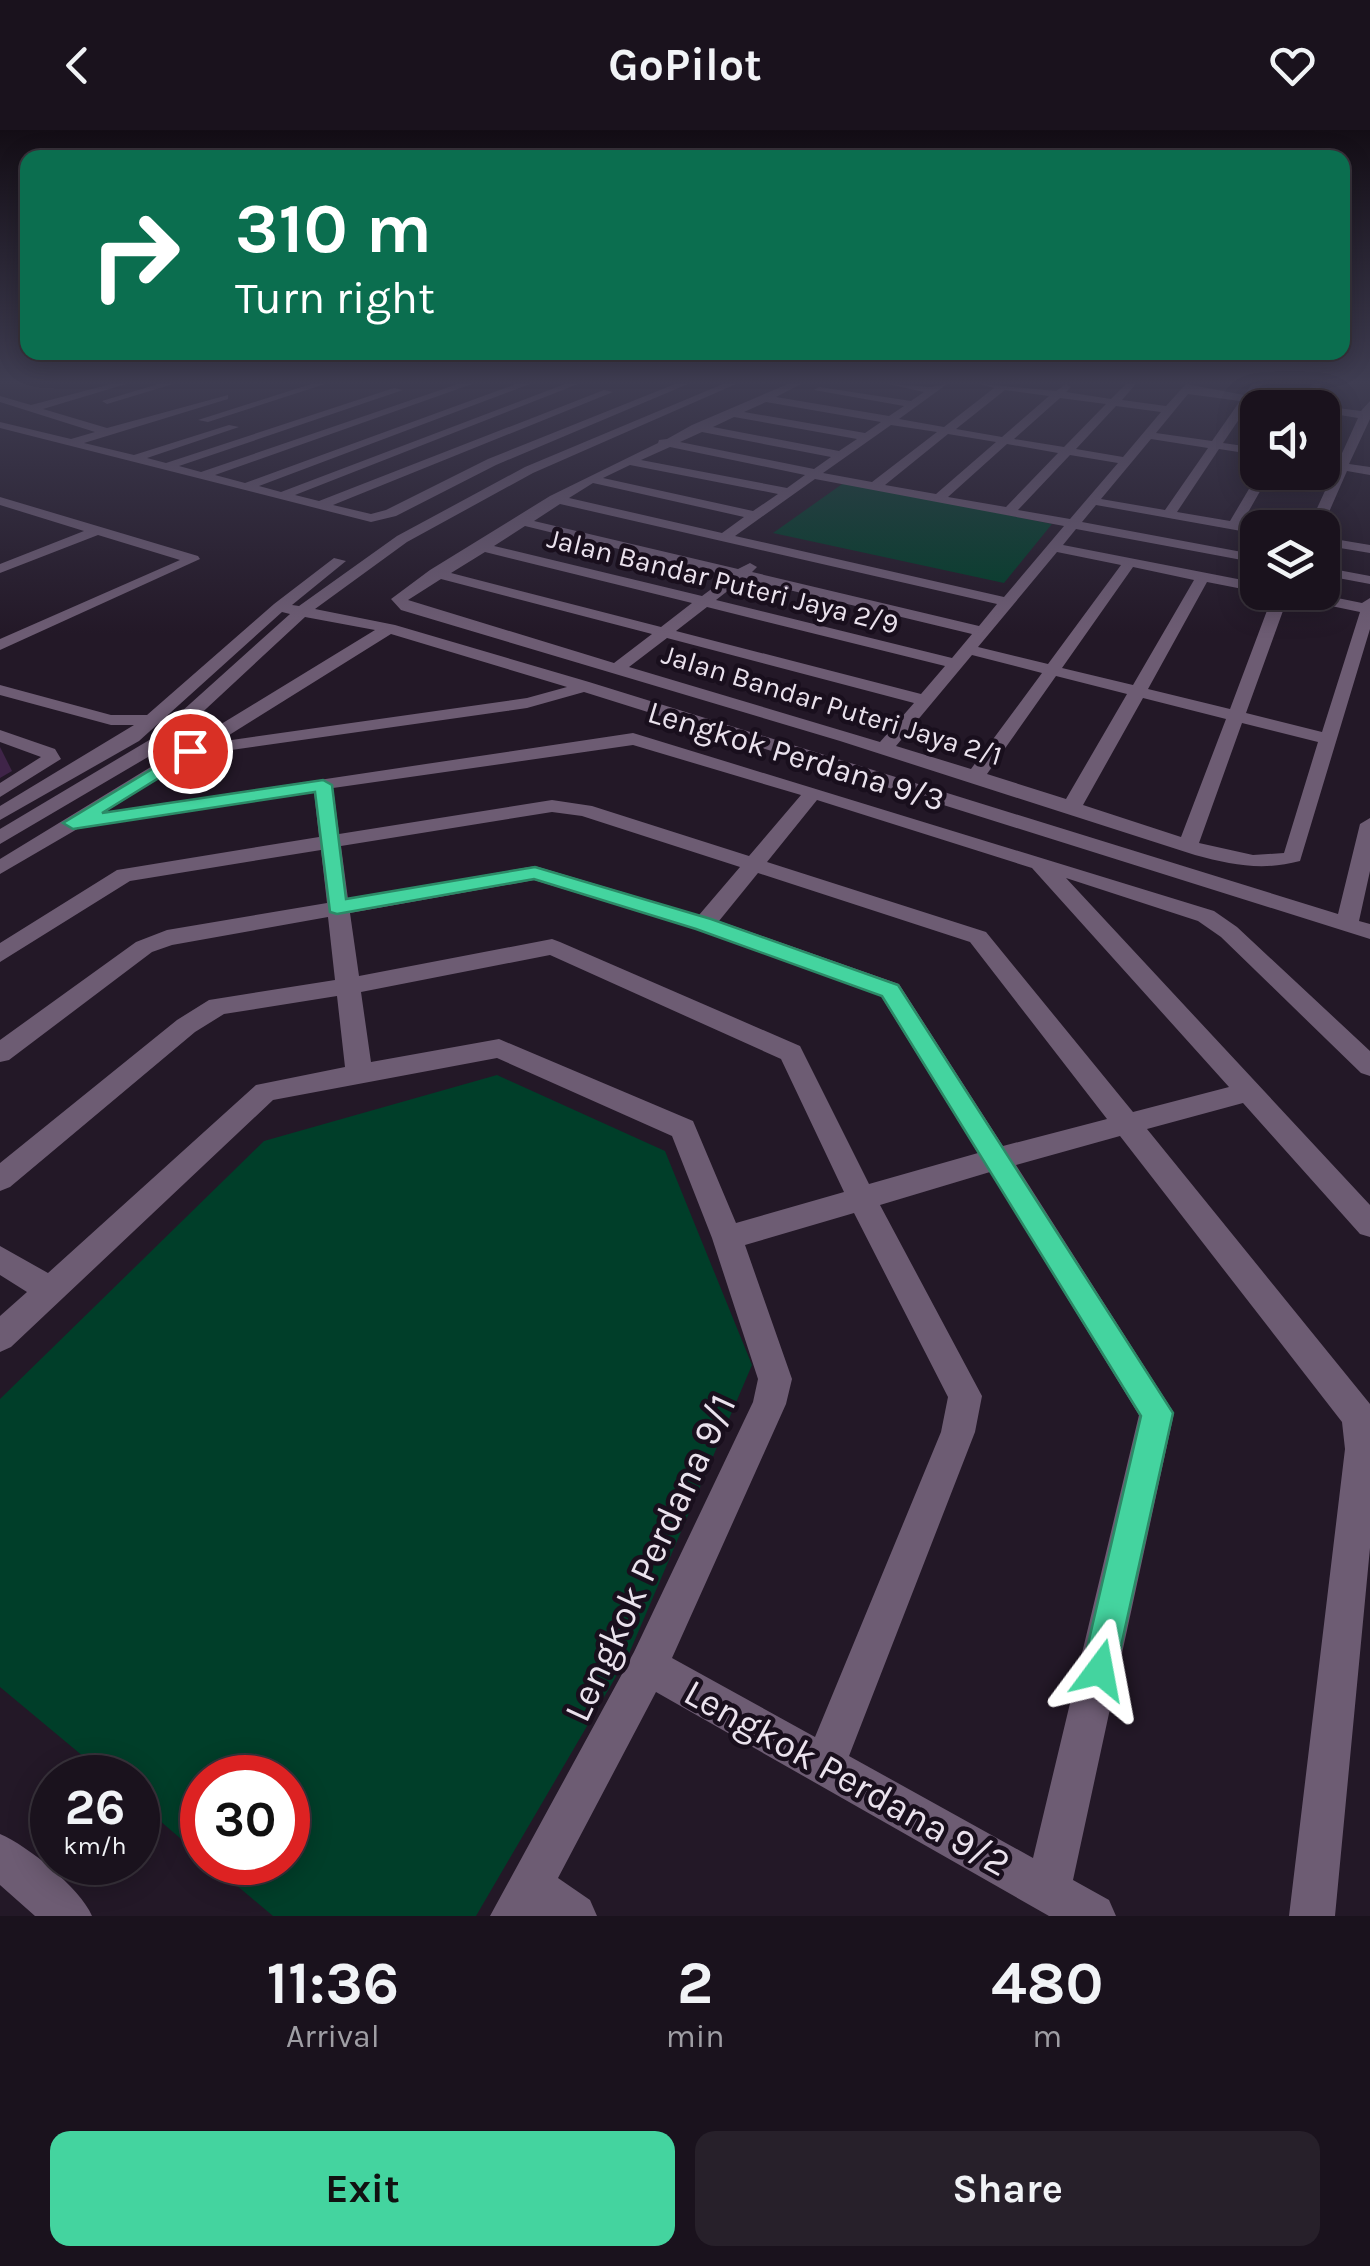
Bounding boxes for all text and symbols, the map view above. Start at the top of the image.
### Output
icon: back [50,38,105,93]
icon: heart [1265,38,1320,93]
text: GoPilot [608,39,762,91]
text: 310 m [235,188,432,270]
icon: right [70,190,200,320]
text: Turn right [235,272,435,324]
map controls [1240,390,1340,610]
button: sound [1240,390,1340,490]
button: layers [1240,510,1340,610]
street label: Jalan Bandar Puteri Jaya 2/9 [544,521,902,641]
street label: Jalan Bandar Puteri Jaya 2/1 [658,637,1006,773]
street label: Lengkok Perdana 9/3 [643,693,949,819]
pin [148,709,233,794]
icon: arrive [163,724,218,779]
street label: Lengkok Perdana 9/1 [554,1387,746,1729]
position arrow [1048,1618,1152,1722]
street label: Lengkok Perdana 9/2 [676,1670,1018,1886]
speed limit sign: 30 [180,1755,310,1885]
text: 26 [65,1778,125,1837]
text: km/h [63,1831,127,1860]
text: 11:36 [267,1948,399,2018]
text: 2 [677,1948,713,2018]
text: 480 [991,1948,1103,2018]
text: Arrival [286,2018,380,2055]
text: min [666,2018,725,2055]
text: m [1032,2018,1062,2055]
button: Exit [50,2131,675,2246]
button: Share [695,2131,1320,2246]

